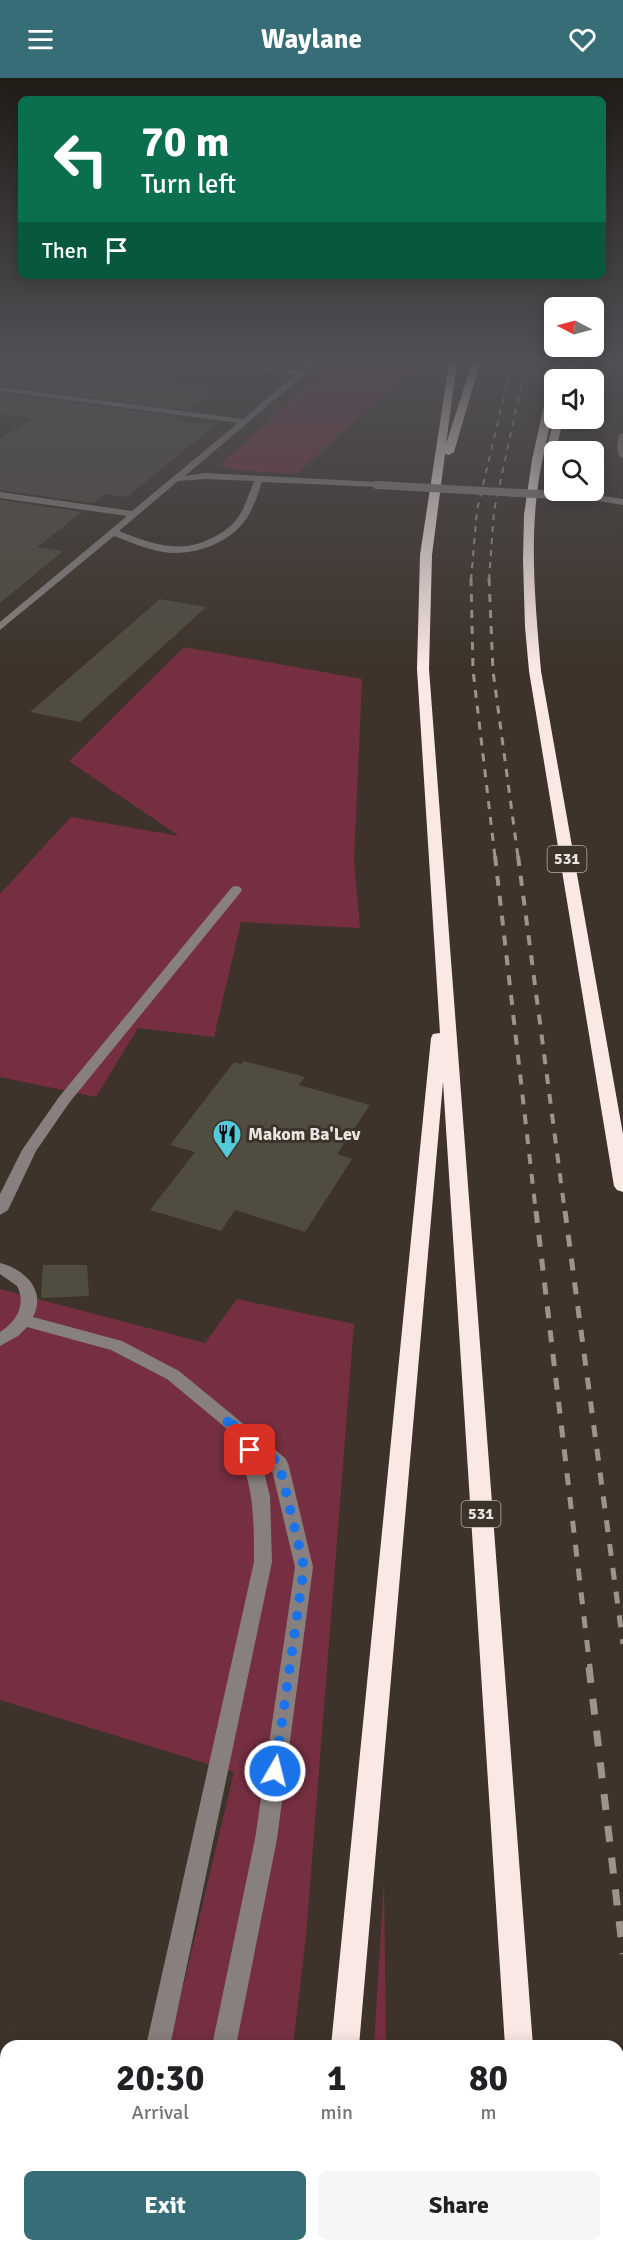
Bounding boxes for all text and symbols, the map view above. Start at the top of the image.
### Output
icon: menu [24,23,57,56]
text: Waylane [261,23,362,56]
icon: heart [566,23,599,56]
text: 70 m [141,117,230,168]
icon: left [42,120,120,198]
text: Turn left [141,168,236,201]
icon: arrive [100,234,133,267]
text: Then [42,237,88,264]
north arrow [544,297,604,357]
map controls [544,297,604,501]
button: sound [544,369,604,429]
button: search [544,441,604,501]
road number: 531 [548,846,586,872]
restaurant icon: Makom Ba'Lev [211,1118,243,1160]
place label: Makom Ba'Lev [248,1123,361,1145]
pin [224,1424,275,1475]
icon: arrive [233,1433,266,1466]
road number: 531 [462,1501,500,1527]
position arrow [243,1739,307,1803]
text: 20:30 [116,2056,204,2101]
text: 1 [327,2056,346,2101]
text: 80 [469,2056,508,2101]
text: Arrival [131,2100,189,2125]
text: min [321,2100,353,2125]
text: m [480,2100,496,2125]
button: Exit [24,2171,306,2240]
button: Share [318,2171,600,2240]

